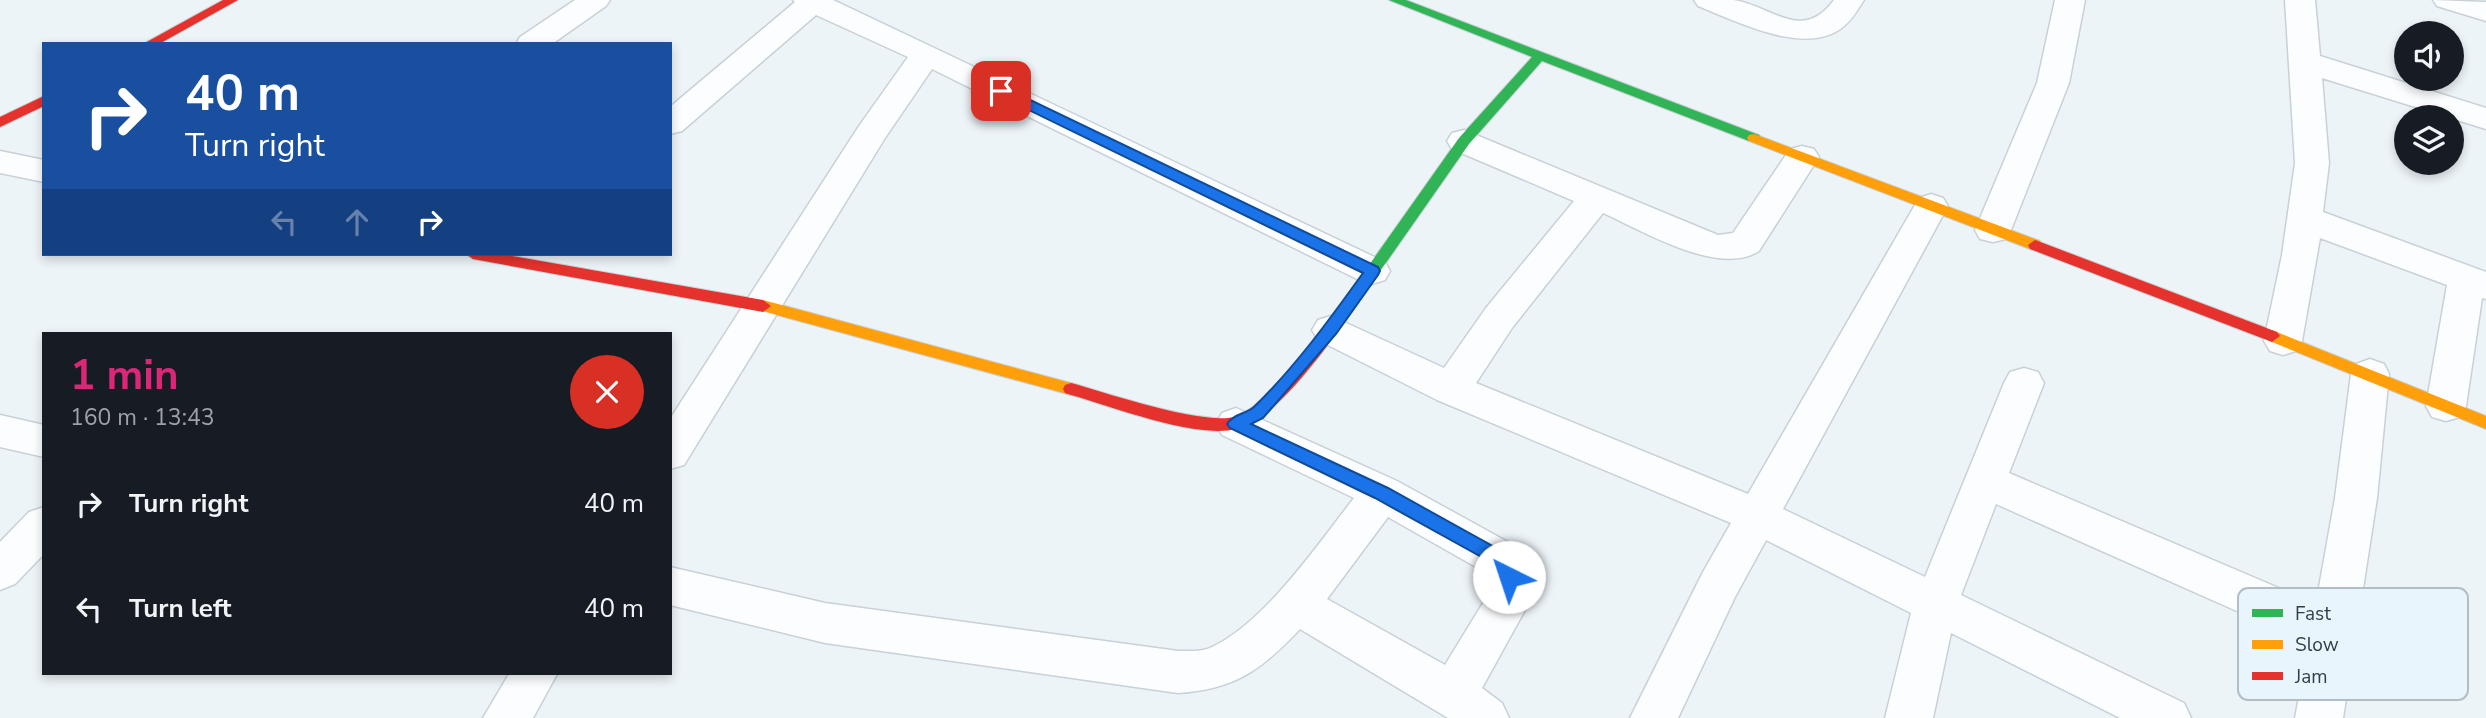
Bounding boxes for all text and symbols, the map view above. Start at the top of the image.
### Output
map controls [2394,21,2464,175]
button: sound [2394,21,2464,91]
text: 40 m [185,60,300,127]
pin [971,61,1031,121]
icon: right [70,70,161,161]
icon: arrive [982,72,1020,110]
button: layers [2394,105,2464,175]
text: Turn right [185,124,325,167]
icon: left [265,203,303,241]
icon: ahead [338,203,376,241]
icon: right [411,203,449,241]
text: 1 min [70,347,179,404]
button: close [570,355,644,429]
text: 160 m · 13:43 [70,402,215,433]
icon: right [70,485,108,523]
text: Turn right [129,486,248,521]
text: 40 m [584,486,644,521]
position arrow [1472,540,1546,614]
legend [2238,588,2468,700]
icon: left [70,590,108,628]
text: Turn left [129,591,232,626]
text: 40 m [584,591,644,626]
text: Fast [2295,601,2331,627]
text: Slow [2295,632,2339,658]
text: Jam [2294,664,2328,690]

